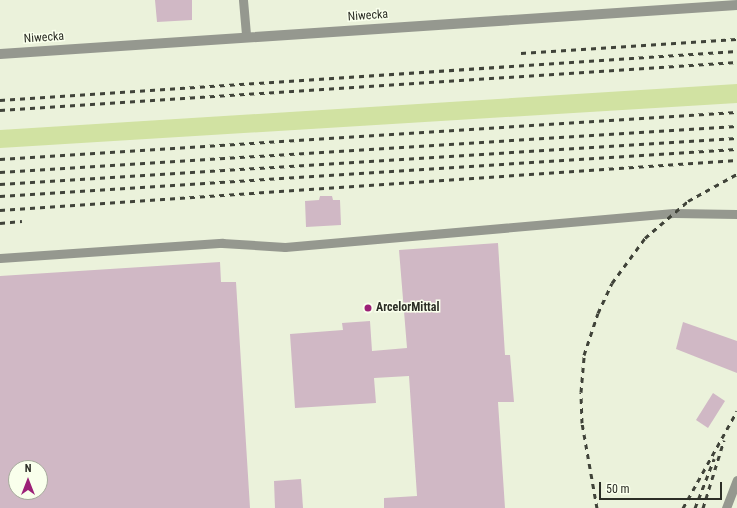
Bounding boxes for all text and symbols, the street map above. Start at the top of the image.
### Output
street label: Niwecka [347,7,389,25]
street label: Niwecka [23,29,65,47]
place label: ArcelorMittal [376,301,439,315]
marker: ArcelorMittal [363,303,373,313]
north arrow [8,460,48,500]
text: N [25,462,31,475]
scale bar [601,474,724,500]
text: 50 m [606,482,630,496]

